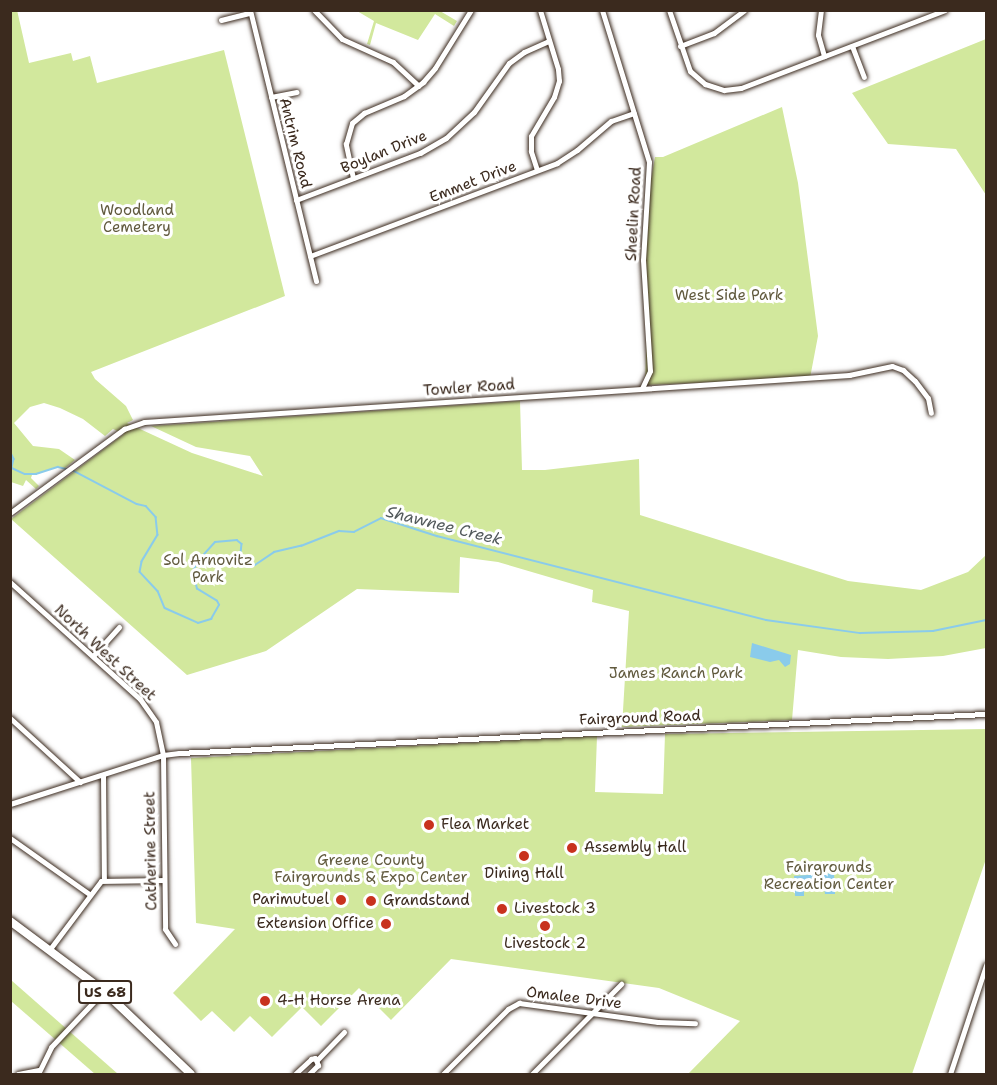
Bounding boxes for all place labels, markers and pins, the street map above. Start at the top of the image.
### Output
place label: Flea Market [441,816,529,834]
marker: Flea Market [422,818,436,832]
place label: Assembly Hall [584,839,686,857]
marker: Assembly Hall [565,841,579,855]
marker: Dining Hall [517,849,531,863]
place label: Dining Hall [484,865,564,883]
place label: Parimutuel [252,891,329,909]
place label: Grandstand [383,892,470,910]
marker: Parimutuel [334,893,348,907]
marker: Grandstand [364,894,378,908]
place label: Livestock 3 [514,900,596,918]
marker: Livestock 3 [495,902,509,916]
place label: Extension Office [257,915,374,933]
marker: Extension Office [379,917,393,931]
marker: Livestock 2 [538,919,552,933]
place label: Livestock 2 [504,935,586,953]
place label: 4-H Horse Arena [277,992,401,1010]
marker: 4-H Horse Arena [258,994,272,1008]

